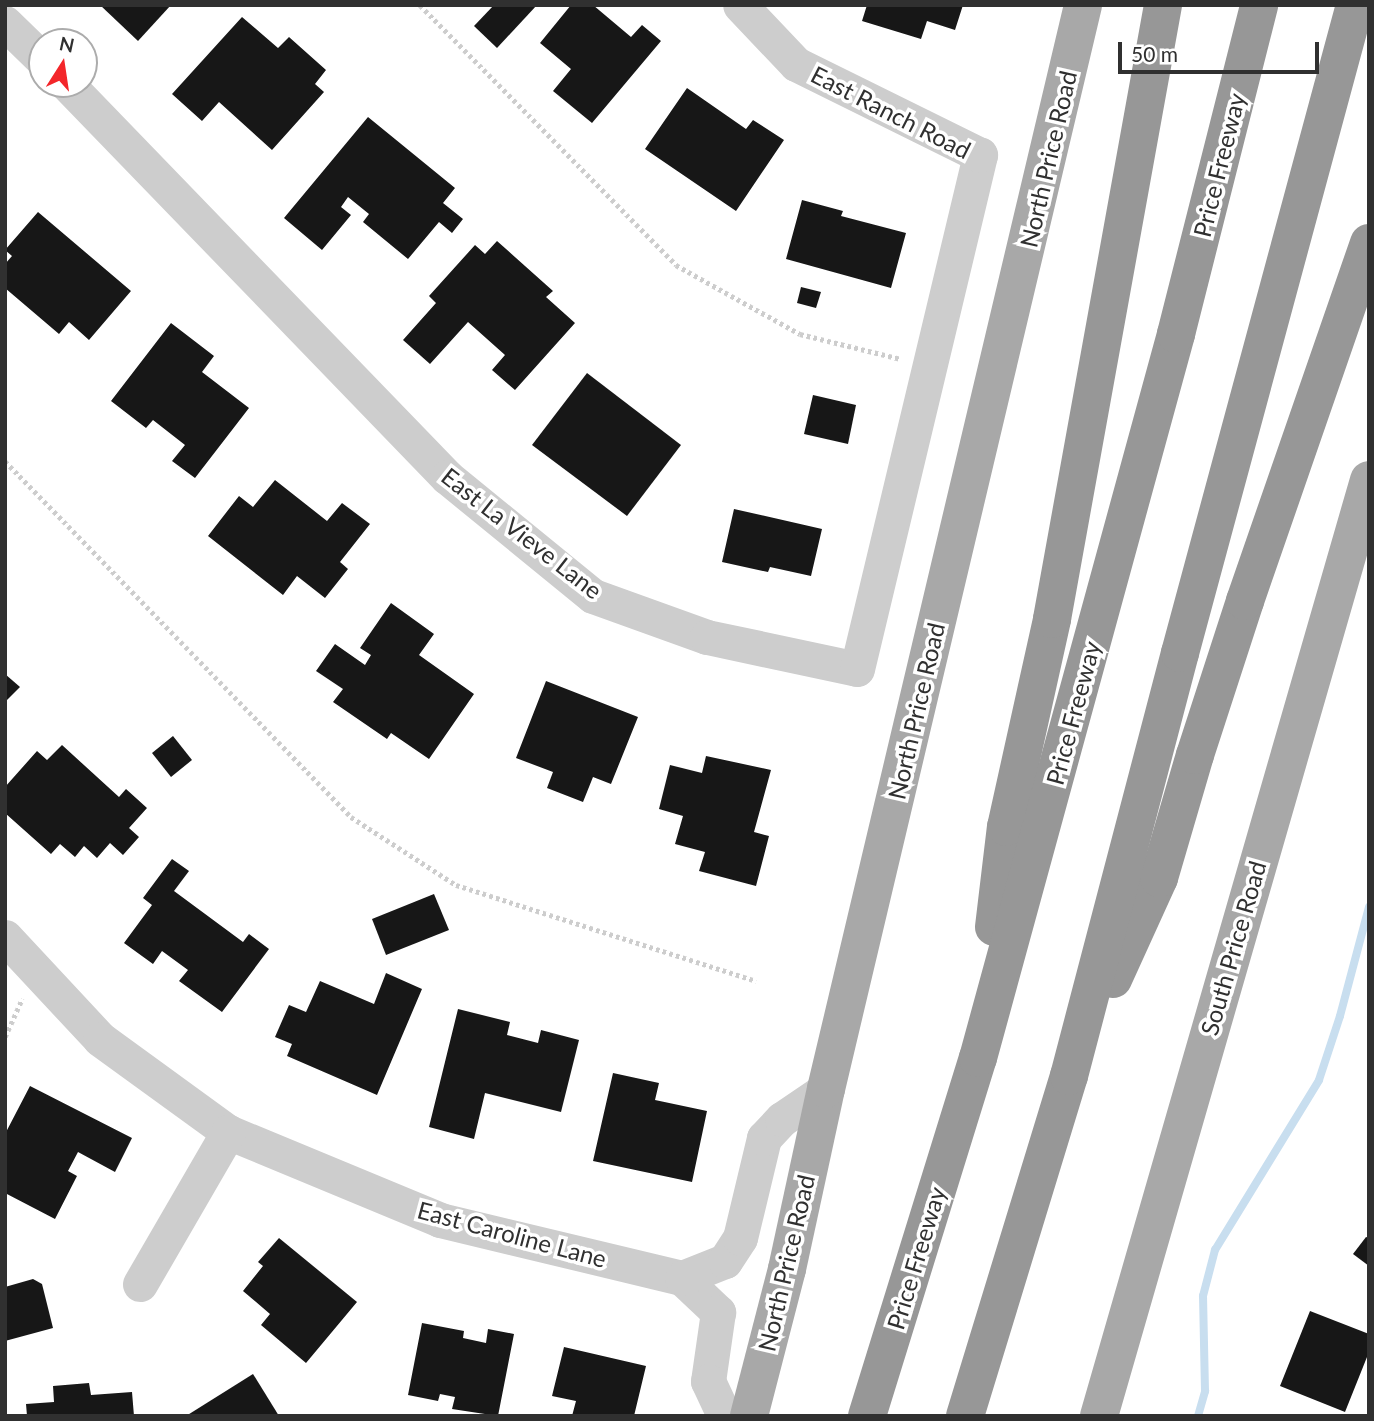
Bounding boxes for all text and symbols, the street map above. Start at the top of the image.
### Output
north arrow [28,28,98,98]
scale bar [1122,28,1323,72]
text: N [57,31,77,57]
text: 50 m [1131,41,1178,66]
street label: East Ranch Road [806,59,976,165]
street label: North Price Road [1014,68,1082,250]
street label: Price Freeway [1187,90,1251,240]
street label: East La Vieve Lane [436,461,608,605]
street label: North Price Road [882,620,950,802]
street label: Price Freeway [1040,638,1106,788]
street label: South Price Road [1194,857,1272,1039]
street label: North Price Road [752,1172,820,1354]
street label: Price Freeway [881,1183,951,1333]
street label: East Caroline Lane [414,1195,610,1273]

